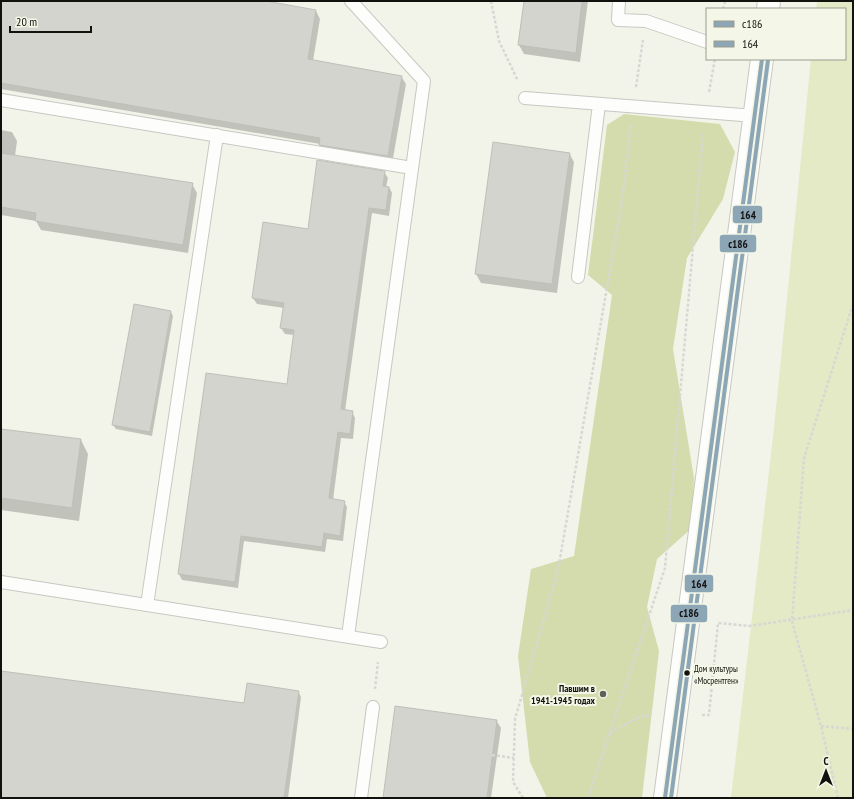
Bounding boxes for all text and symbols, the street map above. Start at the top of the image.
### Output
scale bar [10,8,91,34]
legend [706,8,846,60]
text: 20 m [16,14,37,29]
text: с186 [742,16,762,31]
text: 164 [742,36,759,51]
line badge: 164 [732,205,763,224]
text: 164 [740,208,757,222]
line badge: с186 [719,234,757,253]
text: с186 [728,237,748,251]
line badge: 164 [684,574,714,593]
text: 164 [691,577,708,591]
line badge: с186 [670,604,708,623]
text: с186 [679,606,699,620]
place label: Дом культуры «Мосрентген» [694,663,739,686]
marker: Дом культуры «Мосрентген» [682,668,692,678]
place label: Павшим в 1941-1945 годах [531,682,596,707]
marker: Павшим в 1941-1945 годах [598,689,608,699]
north arrow [806,751,846,791]
text: С [823,754,829,768]

